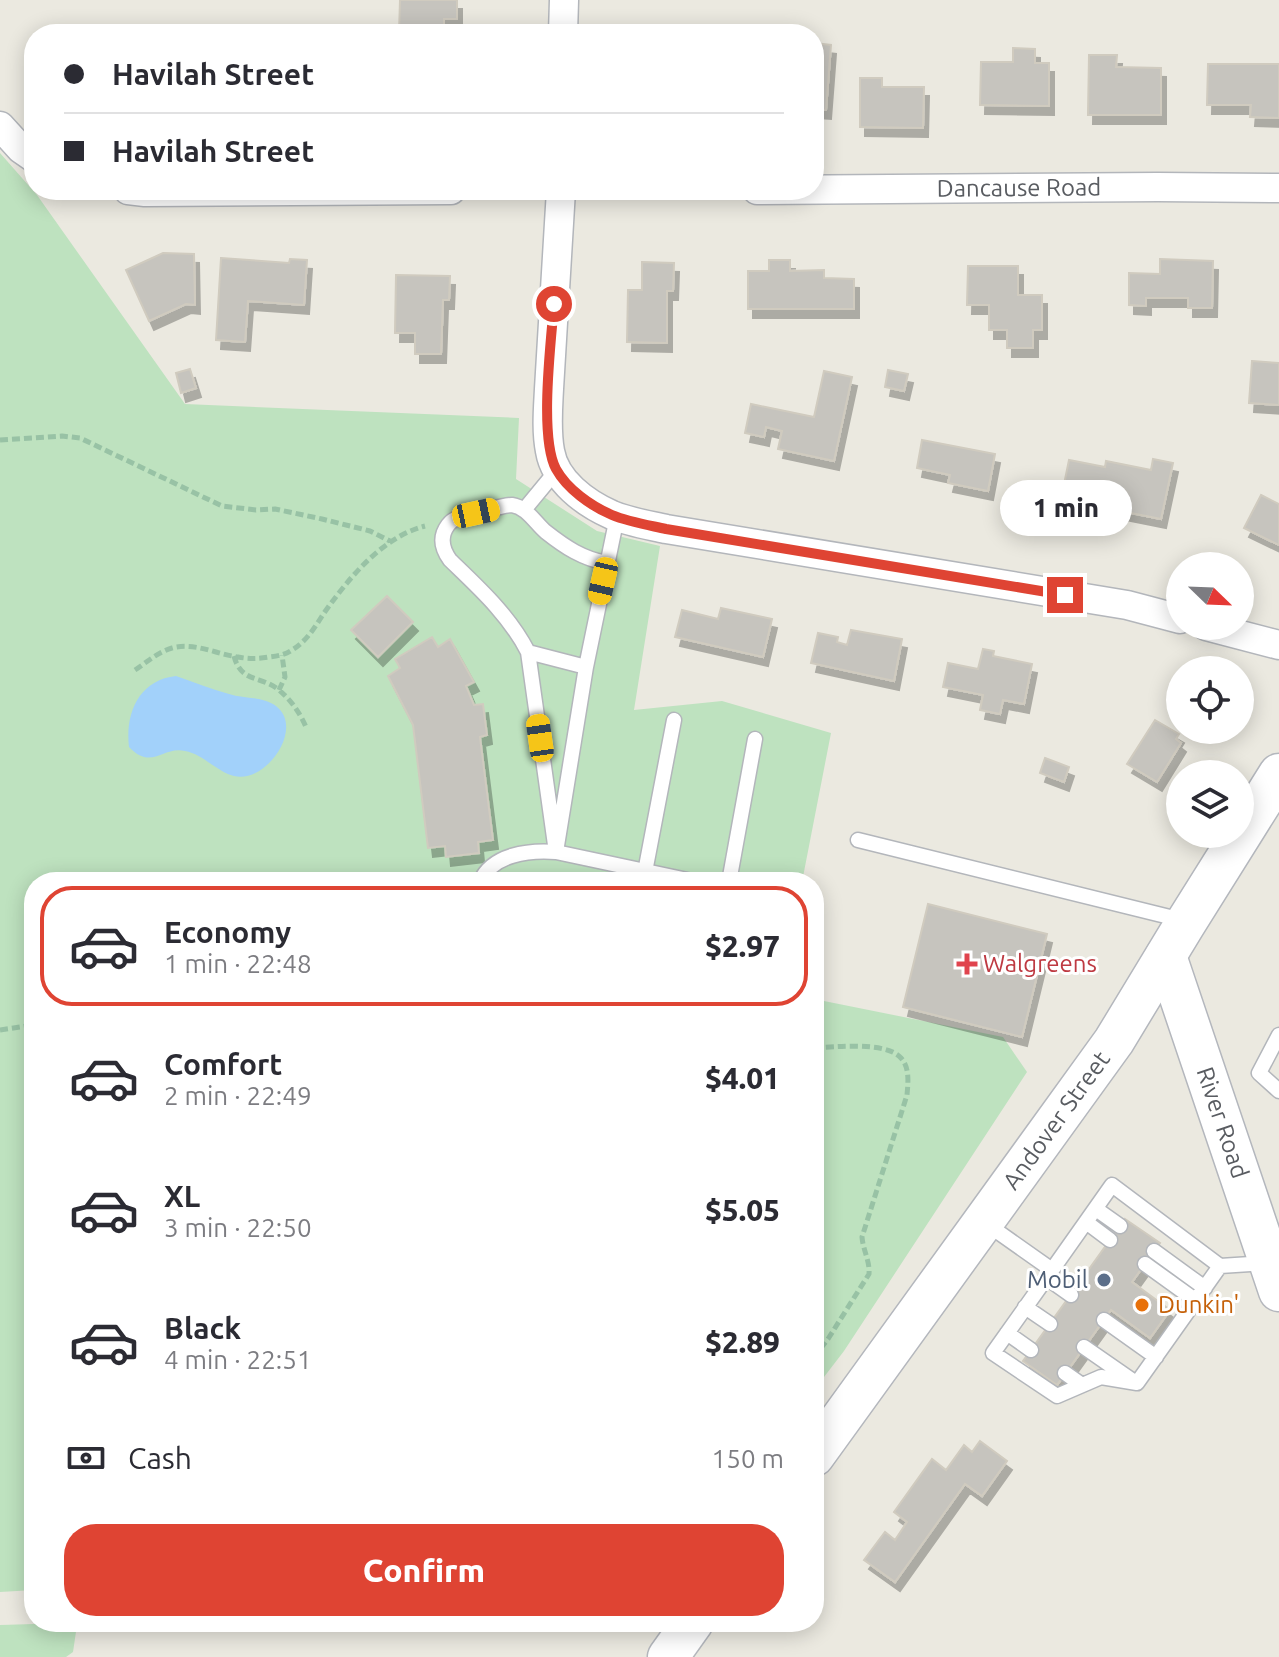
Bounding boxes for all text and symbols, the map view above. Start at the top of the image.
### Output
text: Havilah Street [112,57,314,91]
text: Havilah Street [112,134,314,168]
street label: Dancause Road [937,173,1101,202]
route start [536,286,572,322]
callout: 1 min [999,479,1131,535]
text: 1 min [1033,493,1099,522]
car [450,496,502,530]
north arrow [1166,552,1254,640]
map controls [1166,552,1254,848]
car [586,555,620,607]
route end [1047,577,1083,613]
button: locate [1166,656,1254,744]
car [525,713,555,763]
button: layers [1166,760,1254,848]
icon: car [68,910,140,982]
text: Economy [164,915,291,949]
text: $2.97 [705,929,780,963]
text: 1 min · 22:48 [164,949,312,978]
place label: Walgreens [983,950,1097,977]
marker: Walgreens [958,955,976,973]
icon: car [68,1042,140,1114]
street label: Andover Street [997,1045,1115,1195]
text: Comfort [164,1047,282,1081]
text: $4.01 [705,1061,780,1095]
street label: River Road [1191,1063,1254,1182]
text: 2 min · 22:49 [164,1081,312,1110]
icon: car [68,1174,140,1246]
text: XL [164,1179,200,1213]
text: $5.05 [705,1193,780,1227]
text: 3 min · 22:50 [164,1213,312,1242]
place label: Mobil [1027,1266,1088,1293]
marker: Mobil [1095,1271,1113,1289]
place label: Dunkin' [1158,1291,1239,1318]
marker: Dunkin' [1133,1296,1151,1314]
icon: car [68,1306,140,1378]
text: Black [164,1311,241,1345]
text: $2.89 [705,1325,780,1359]
text: 4 min · 22:51 [164,1345,312,1374]
icon: cash [64,1436,108,1480]
text: Cash [128,1441,192,1475]
text: 150 m [712,1444,784,1473]
button: Confirm [64,1524,784,1616]

